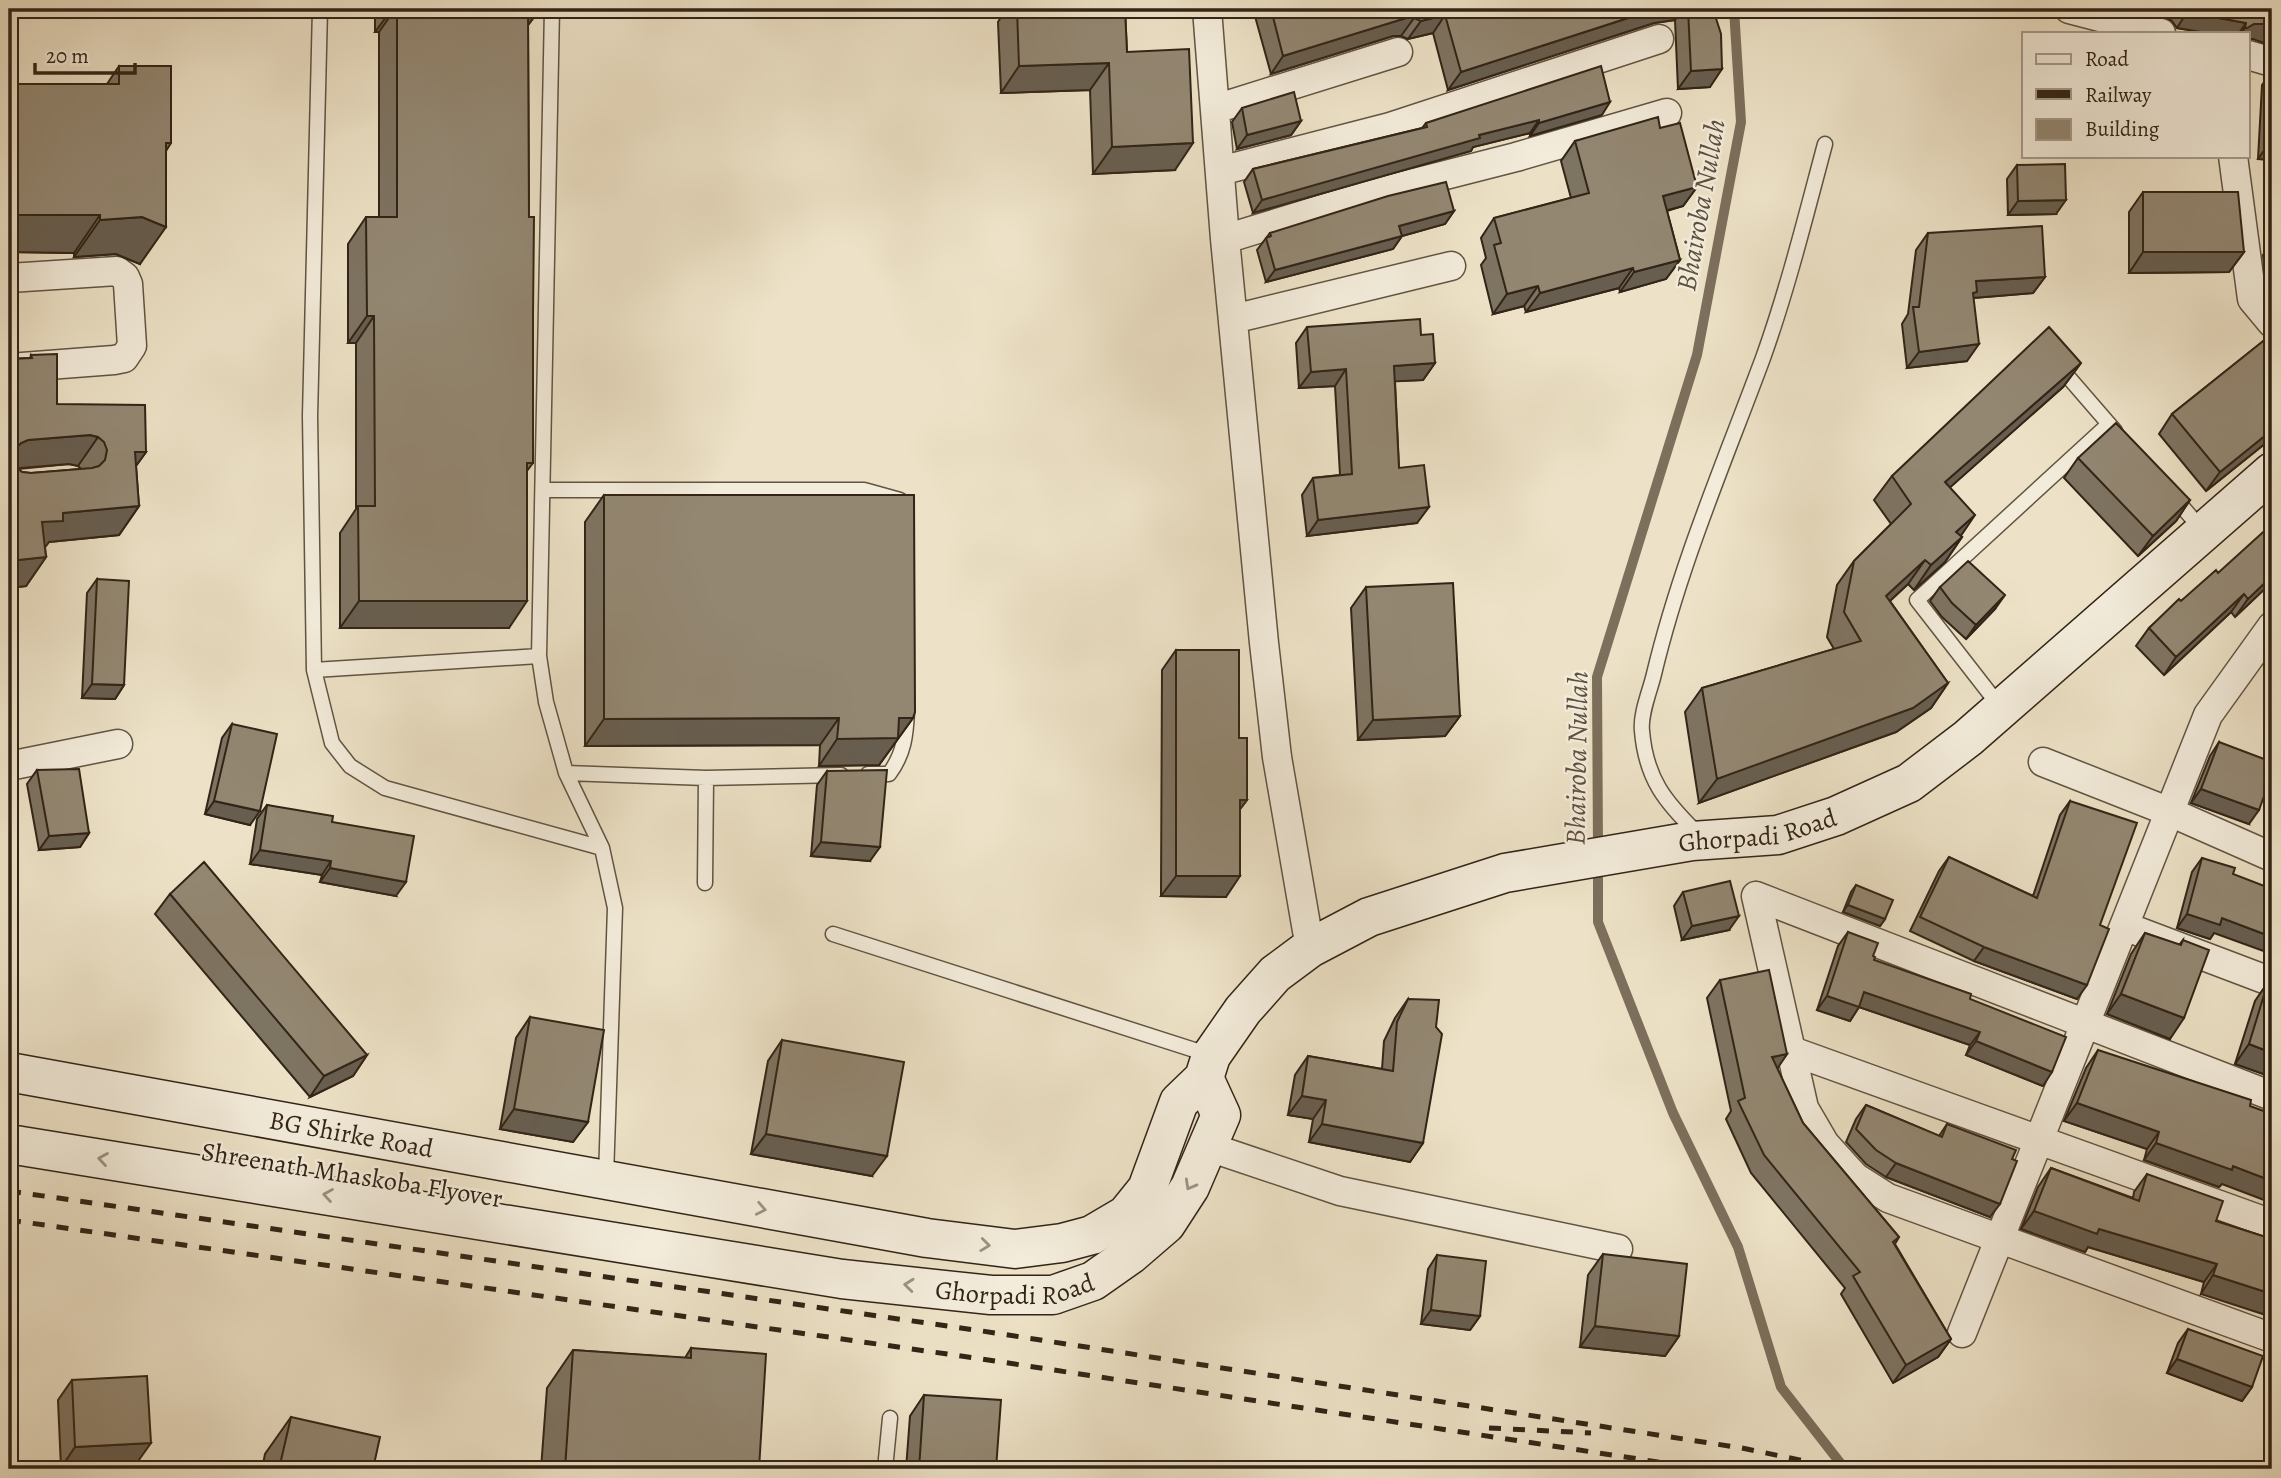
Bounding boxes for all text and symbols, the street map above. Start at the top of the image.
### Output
scale bar [35,32,135,76]
legend [2022,32,2250,158]
text: 20 m [46,42,89,70]
text: Road [2085,45,2129,73]
text: Railway [2085,81,2152,109]
text: Building [2085,115,2160,143]
water label: Bhairoba Nullah [1667,116,1735,294]
water label: Bhairoba Nullah [1556,671,1598,845]
street label: Ghorpadi Road [1676,800,1841,861]
street label: BG Shirke Road [267,1102,436,1166]
street label: Shreenath Mhaskoba Flyover [199,1134,505,1216]
one-way arrow [97,1152,109,1167]
one-way arrow [1185,1178,1198,1191]
one-way arrow [322,1188,333,1203]
one-way arrow [755,1201,767,1216]
one-way arrow [979,1238,991,1253]
street label: Ghorpadi Road [934,1264,1099,1313]
one-way arrow [903,1278,914,1293]

